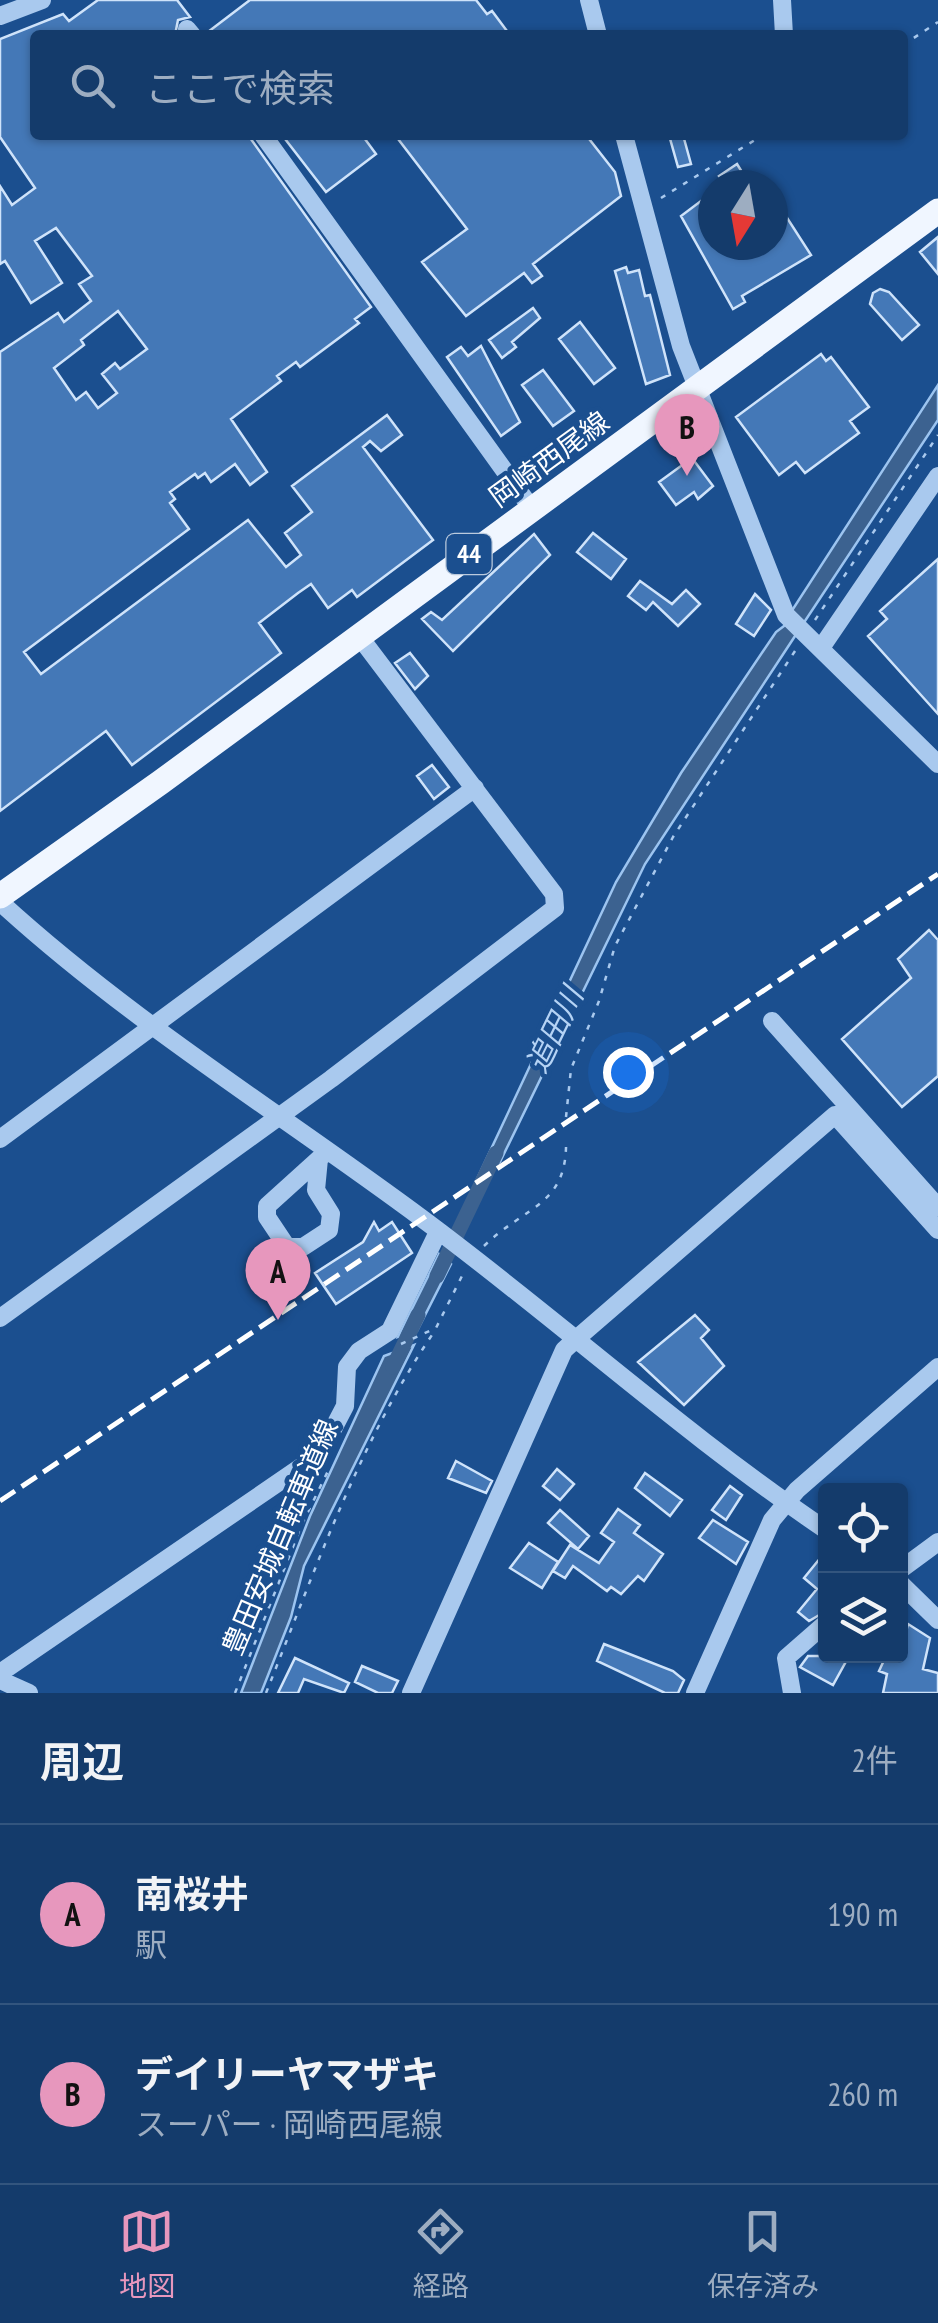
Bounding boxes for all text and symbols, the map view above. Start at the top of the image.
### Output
search box [30,30,908,140]
icon: search [65,58,120,113]
text: ここで検索 [145,63,335,112]
north arrow [698,170,788,260]
pin: B [654,394,720,476]
street label: 岡崎西尾線 [481,402,616,515]
road number: 44 [446,534,492,574]
water label: 追田川 [516,978,592,1078]
your location [603,1047,654,1098]
pin: A [246,1238,310,1320]
street label: 豊田安城自転車道線 [213,1414,346,1660]
map controls [818,1483,908,1663]
button: locate [818,1483,908,1573]
button: layers [818,1573,908,1663]
text: 周辺 [40,1734,124,1789]
text: 2件 [852,1739,898,1781]
text: 南桜井 [135,1869,249,1918]
text: A [64,1893,81,1935]
text: 190 m [827,1893,898,1935]
text: 駅 [135,1923,167,1965]
text: デイリーヤマザキ [135,2049,439,2098]
text: B [65,2073,80,2115]
text: 260 m [827,2073,898,2115]
text: スーパー · 岡崎西尾線 [135,2103,443,2145]
tab: 地図 [119,2204,175,2304]
tab: 経路 [413,2204,469,2304]
tab: 保存済み [707,2204,819,2304]

